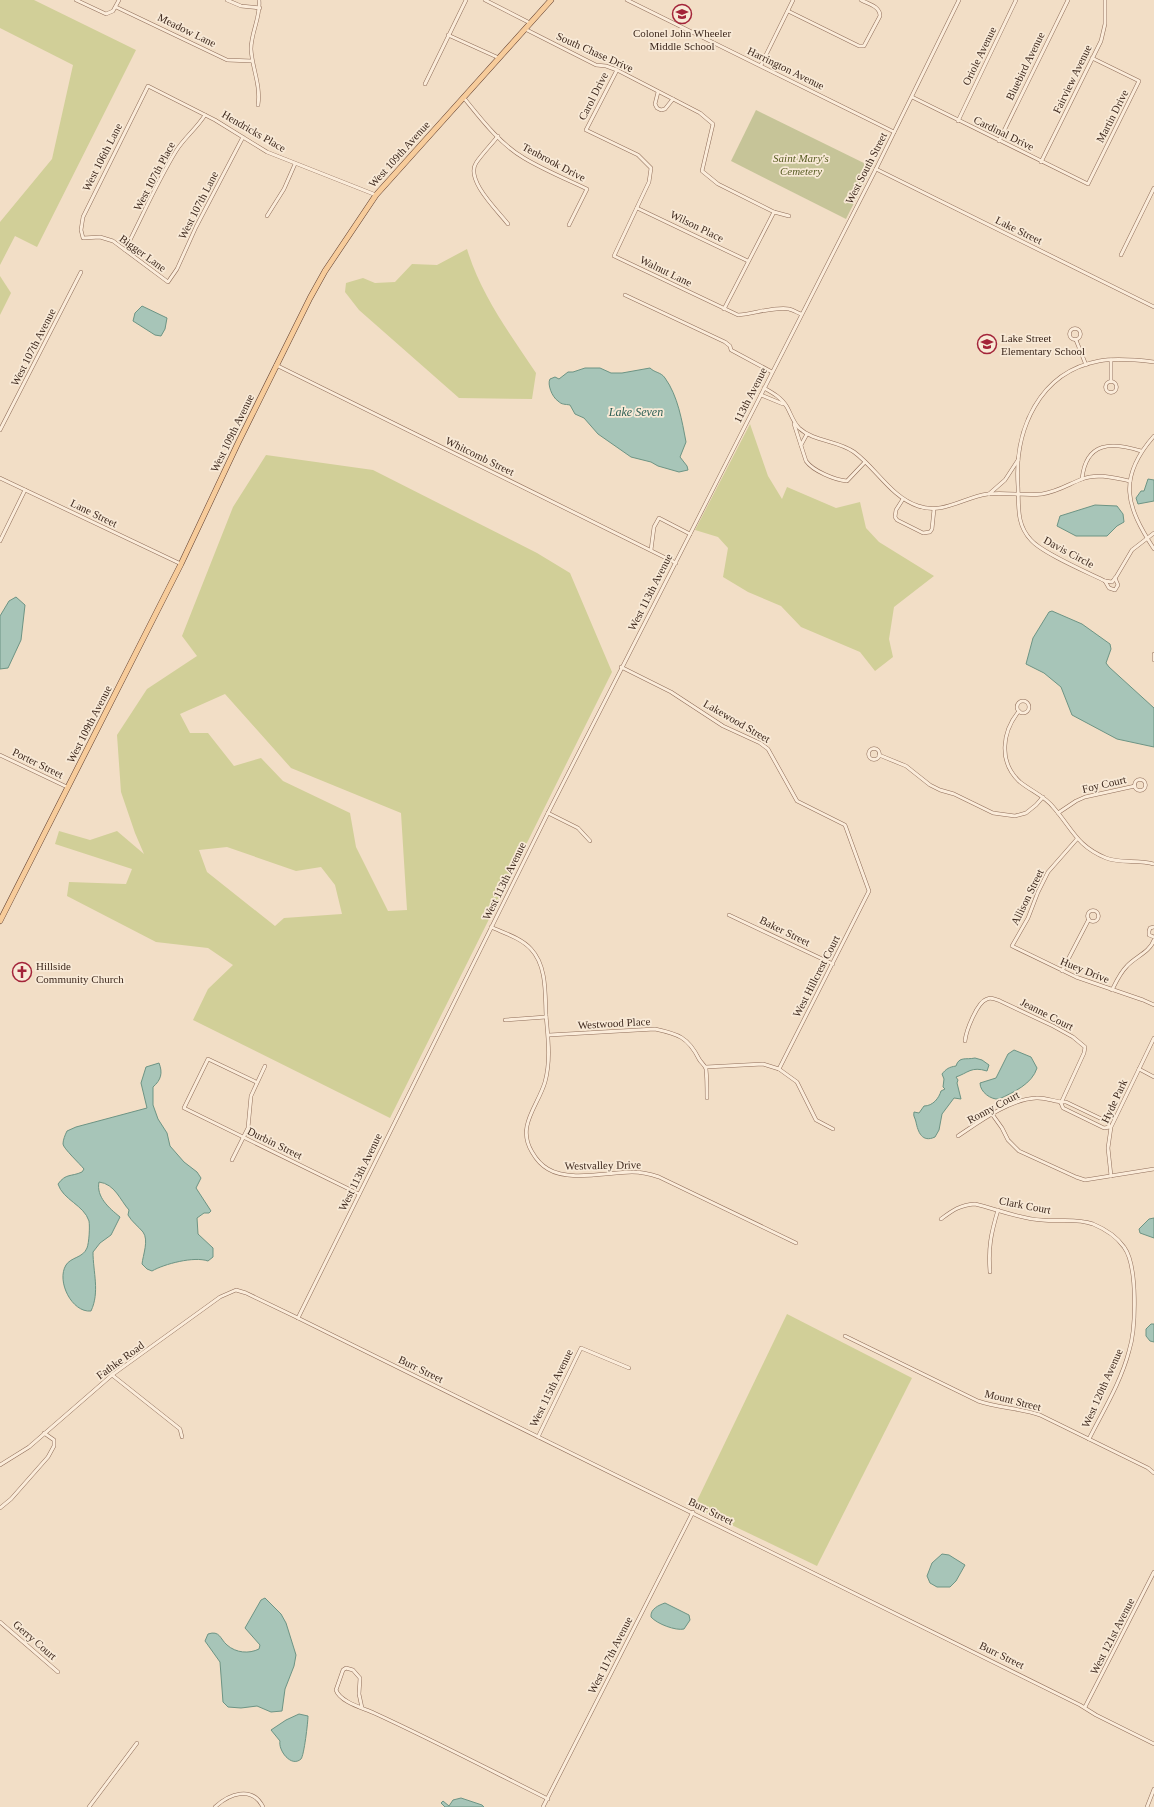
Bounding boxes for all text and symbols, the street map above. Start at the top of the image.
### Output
school or university icon: Colonel John Wheeler Middle School [671,3,693,25]
street label: Meadow Lane [156,11,218,49]
street label: Oriole Avenue [960,25,998,87]
place label: Colonel John Wheeler Middle School [633,27,731,52]
street label: South Chase Drive [555,30,636,74]
street label: Bluebird Avenue [1003,30,1047,102]
street label: Fairview Avenue [1050,43,1094,115]
street label: Harrington Avenue [746,44,826,92]
street label: Carol Drive [576,70,610,122]
street label: Martin Drive [1094,87,1131,144]
street label: Hendricks Place [220,108,288,154]
street label: Cardinal Drive [972,113,1036,153]
street label: West 109th Avenue [366,118,432,190]
street label: West 106th Lane [80,121,124,193]
street label: West South Street [843,130,889,206]
street label: West 107th Place [131,139,177,212]
street label: Tenbrook Drive [520,140,588,184]
park label: Saint Mary's Cemetery [773,152,829,177]
street label: West 107th Lane [176,169,220,241]
street label: Wilson Place [668,208,726,244]
street label: Lake Street [994,214,1044,246]
street label: Bigger Lane [117,232,169,274]
street label: Walnut Lane [638,253,694,289]
street label: West 107th Avenue [8,306,58,388]
place label: Lake Street Elementary School [1001,332,1085,357]
school or university icon: Lake Street Elementary School [976,333,998,355]
street label: 113th Avenue [731,365,769,425]
street label: West 109th Avenue [208,392,256,474]
water label: Lake Seven [608,405,663,419]
street label: Whitcomb Street [444,434,516,478]
street label: Lane Street [69,497,119,529]
street label: Davis Circle [1042,534,1096,570]
street label: West 113th Avenue [625,551,675,632]
street label: West 109th Avenue [64,683,114,765]
street label: Lakewood Street [702,697,772,745]
street label: Porter Street [11,745,65,781]
street label: Foy Court [1081,773,1127,795]
street label: West 113th Avenue [480,840,528,922]
street label: Allison Street [1008,867,1046,927]
street label: Baker Street [758,914,812,948]
street label: West Hillcrest Court [790,933,842,1019]
street label: Huey Drive [1059,955,1111,985]
place label: Hillside Community Church [36,960,124,985]
church icon: Hillside Community Church [11,961,33,983]
street label: Jeanne Court [1019,996,1075,1032]
street label: Westwood Place [577,1015,651,1031]
street label: Hyde Park [1099,1077,1130,1125]
street label: Ronny Court [965,1088,1021,1126]
street label: Durbin Street [246,1125,304,1161]
street label: West 113th Avenue [336,1131,384,1213]
street label: Westvalley Drive [565,1158,641,1172]
street label: Clark Court [998,1194,1052,1216]
street label: Fathke Road [94,1338,147,1381]
street label: West 115th Avenue [527,1347,575,1429]
street label: West 120th Avenue [1079,1347,1125,1429]
street label: Burr Street [397,1353,445,1385]
street label: Mount Street [984,1387,1042,1413]
street label: Burr Street [687,1495,735,1527]
street label: West 121st Avenue [1088,1596,1136,1676]
street label: West 117th Avenue [585,1614,635,1695]
street label: Gerry Court [11,1618,59,1662]
street label: Burr Street [978,1639,1026,1671]

